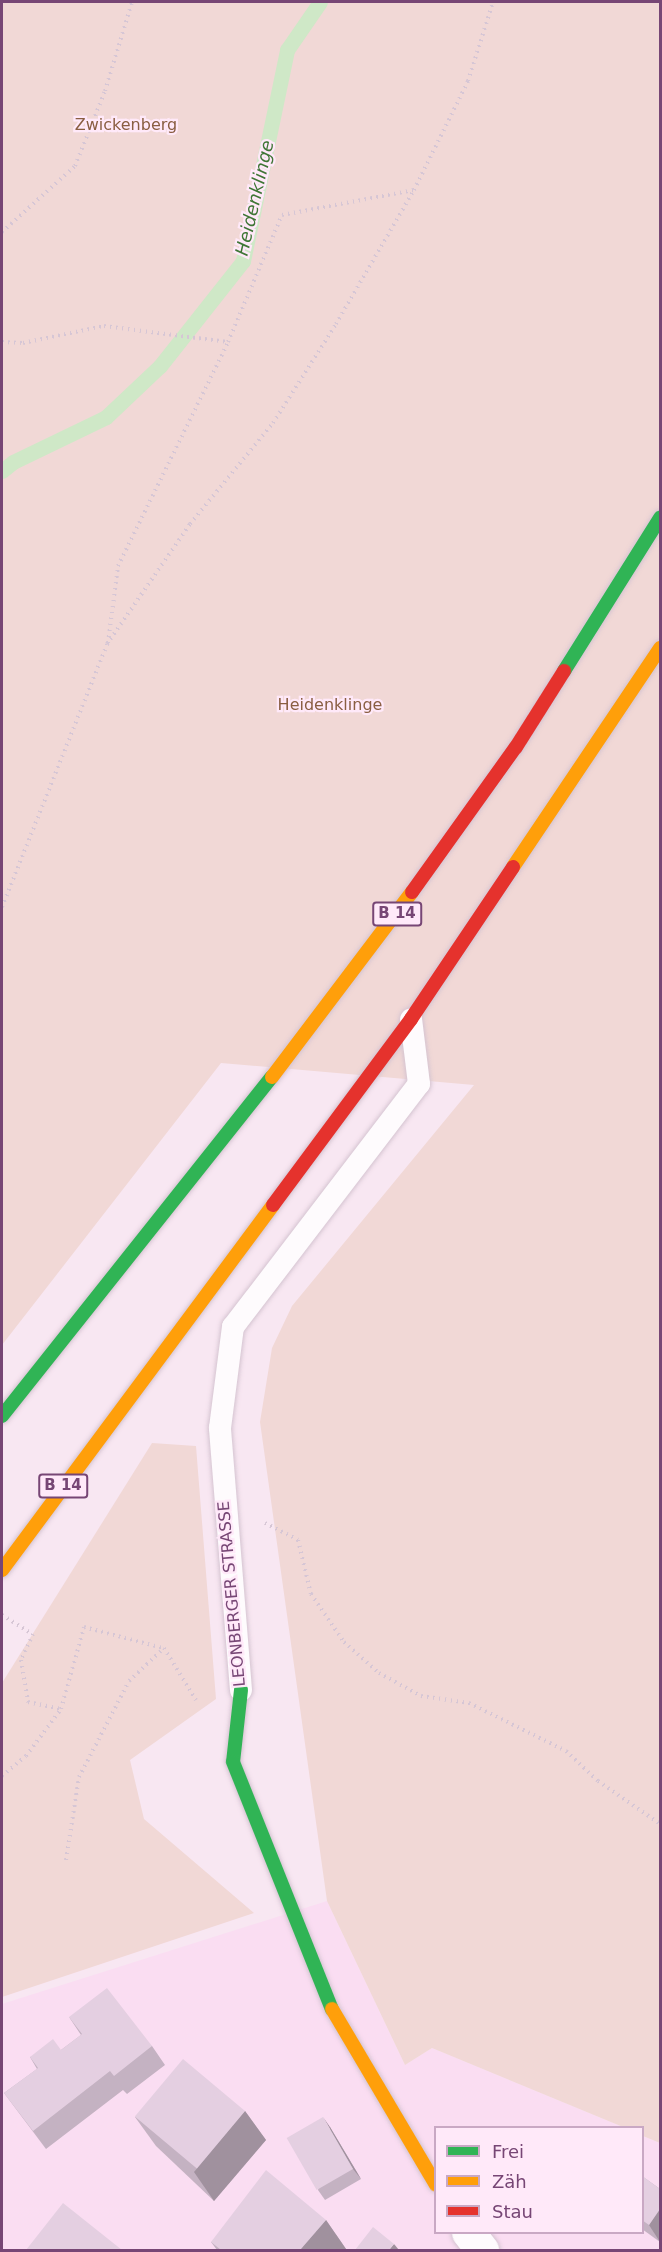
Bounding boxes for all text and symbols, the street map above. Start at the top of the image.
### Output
park label: Zwickenberg [75,115,177,135]
water label: Heidenklinge [231,138,279,258]
park label: Heidenklinge [278,695,382,715]
road number: B 14 [372,902,422,926]
road number: B 14 [38,1474,88,1498]
street label: LEONBERGER STRASSE [214,1500,250,1688]
legend [434,2126,644,2234]
text: Frei [492,2141,524,2162]
text: Zäh [492,2171,527,2192]
text: Stau [492,2201,533,2222]

